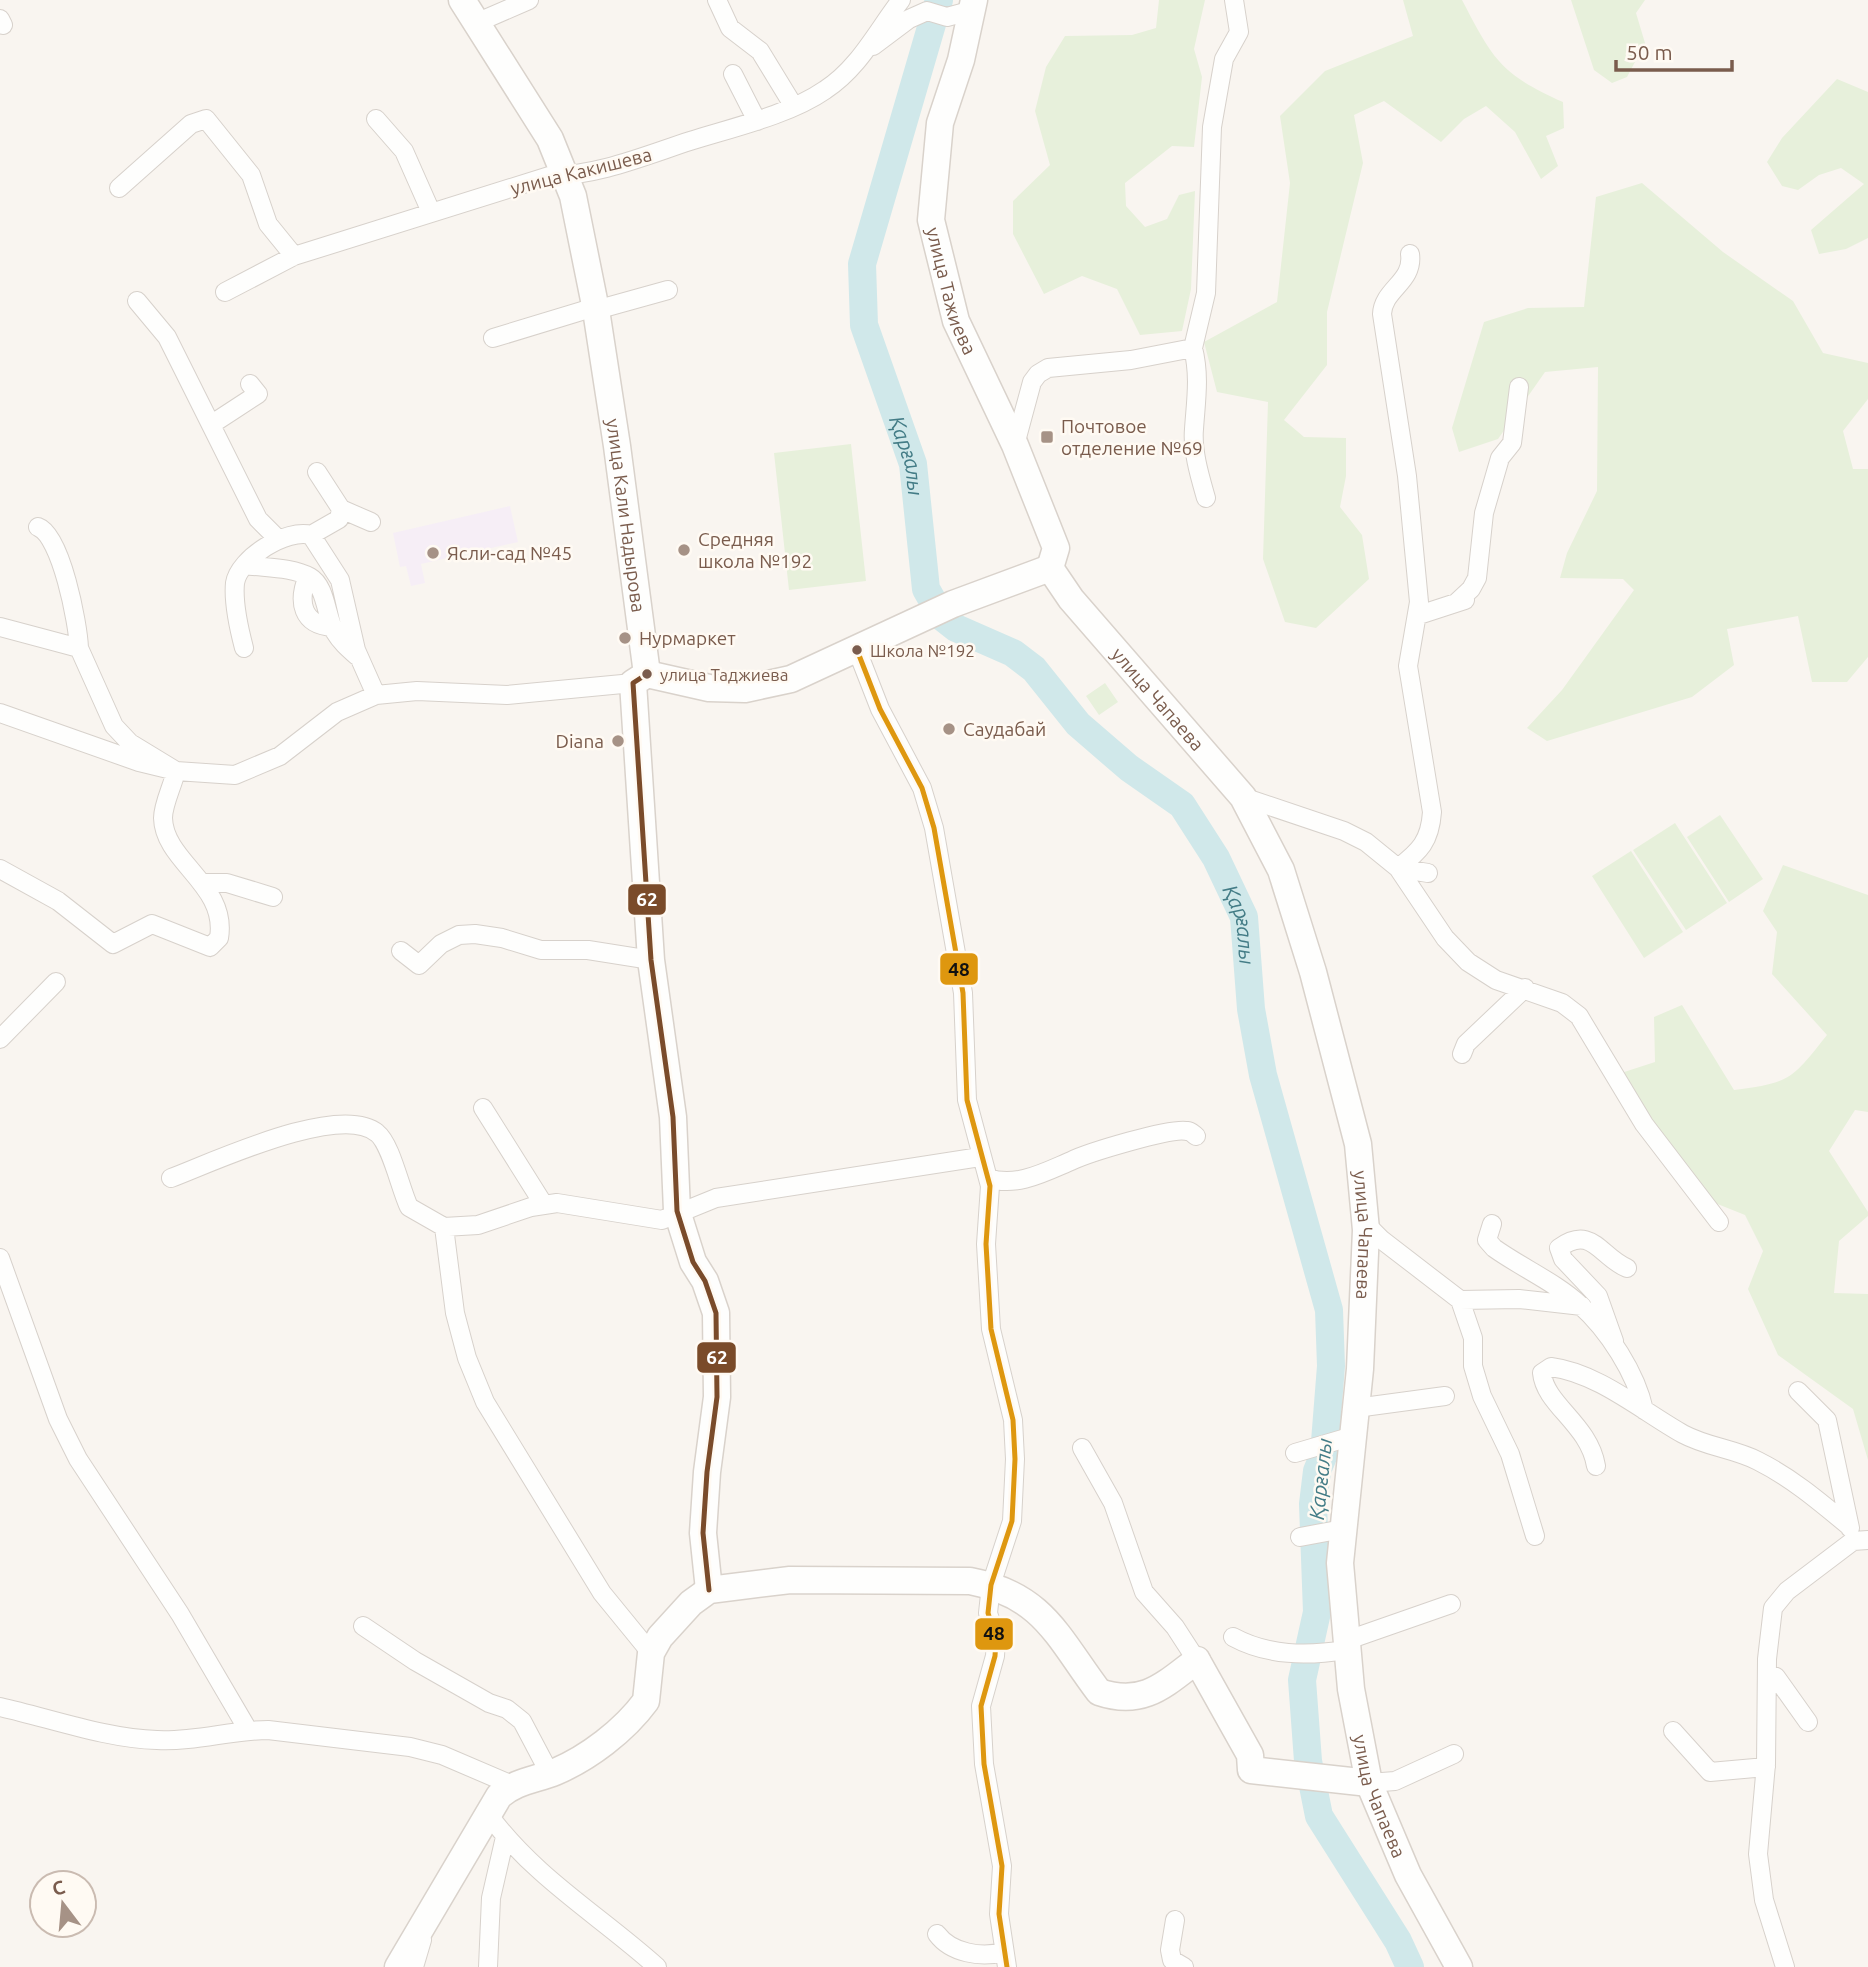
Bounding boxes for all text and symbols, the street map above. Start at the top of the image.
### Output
scale bar [1616,28,1731,72]
text: 50 m [1626,40,1673,64]
street label: улица Какишева [508,143,654,199]
street label: улица Тажиева [922,225,981,358]
water label: Қарғалы [885,412,928,497]
place label: Почтовое отделение №69 [1061,415,1203,459]
street label: улица Кали Надырова [602,417,650,614]
marker: Почтовое отделение №69 [1039,429,1055,445]
place label: Средняя школа №192 [698,528,812,572]
place label: Ясли-сад №45 [447,542,572,564]
marker: Средняя школа №192 [676,542,692,558]
marker: Ясли-сад №45 [425,545,441,561]
place label: Нурмаркет [639,627,736,649]
marker: Нурмаркет [617,630,633,646]
place label: Школа №192 [870,641,975,660]
marker: Школа №192 [850,643,864,657]
street label: улица Чапаева [1107,643,1209,755]
place label: улица Таджиева [660,665,788,684]
marker: улица Таджиева [640,667,654,681]
place label: Саудабай [963,718,1046,740]
marker: Саудабай [941,721,957,737]
place label: Diana [556,730,604,752]
marker: Diana [610,733,626,749]
water label: Қарғалы [1218,881,1260,966]
line badge: 62 [627,883,667,916]
text: 62 [636,888,658,910]
line badge: 48 [939,952,979,986]
text: 48 [948,958,970,980]
street label: улица Чапаева [1350,1169,1377,1300]
line badge: 62 [696,1341,737,1374]
text: 62 [706,1346,728,1368]
water label: Қарғалы [1304,1436,1336,1521]
line badge: 48 [974,1617,1014,1651]
text: 48 [983,1622,1005,1644]
street label: улица Чапаева [1349,1733,1410,1861]
north arrow [28,1869,98,1939]
text: С [49,1875,67,1900]

